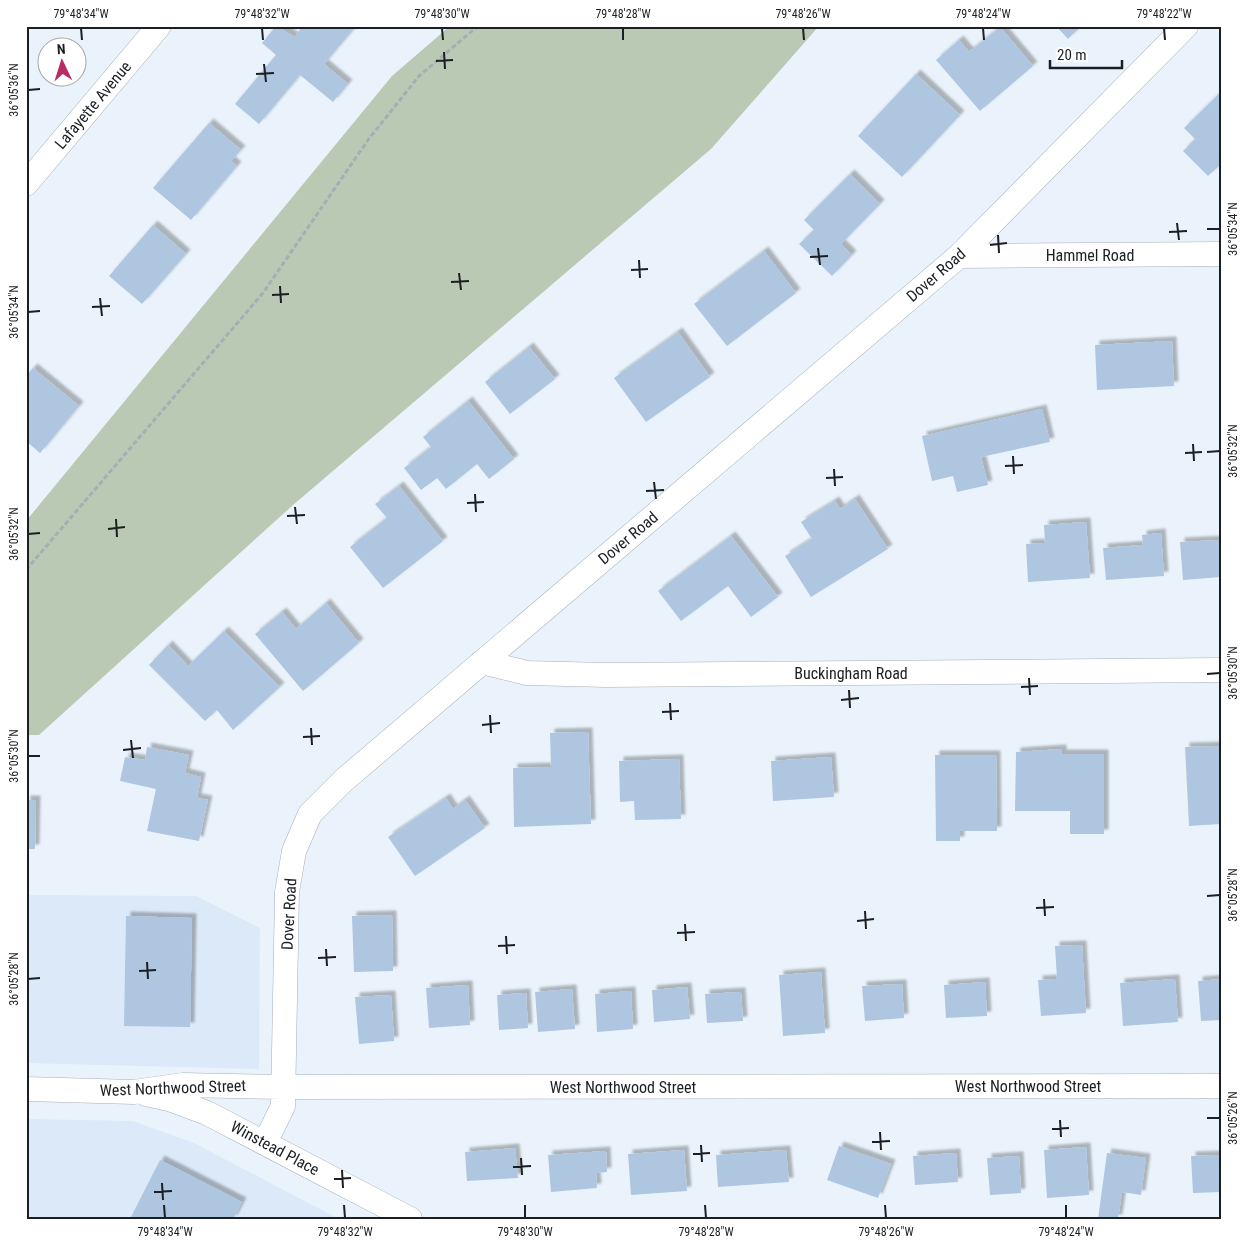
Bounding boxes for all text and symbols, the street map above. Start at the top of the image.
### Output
text: 79°48'34"W [53,7,109,21]
text: 79°48'32"W [234,7,290,21]
text: 79°48'30"W [414,7,470,21]
text: 79°48'28"W [595,7,651,21]
text: 79°48'26"W [775,7,831,21]
text: 79°48'24"W [955,7,1011,21]
text: 79°48'22"W [1136,7,1192,21]
north arrow [38,38,88,88]
scale bar [1050,38,1122,70]
text: N [56,41,66,57]
text: 20 m [1057,46,1087,64]
street label: Lafayette Avenue [51,57,135,153]
text: 36°05'36"N [7,63,21,117]
text: 36°05'34"N [1226,202,1240,256]
street label: Dover Road [903,244,969,306]
street label: Hammel Road [1046,246,1134,265]
text: 36°05'34"N [7,285,21,339]
text: 36°05'32"N [1226,424,1240,478]
text: 36°05'32"N [7,507,21,561]
street label: Dover Road [594,508,662,568]
text: 36°05'30"N [1226,646,1240,700]
street label: Buckingham Road [794,664,908,683]
text: 36°05'30"N [7,729,21,783]
text: 36°05'28"N [1226,868,1240,922]
street label: Dover Road [278,878,300,950]
text: 36°05'28"N [7,952,21,1006]
street label: West Northwood Street [100,1076,247,1100]
street label: West Northwood Street [955,1077,1101,1096]
street label: West Northwood Street [550,1078,696,1097]
text: 36°05'26"N [1226,1091,1240,1145]
street label: Winstead Place [227,1117,323,1179]
text: 79°48'34"W [137,1225,193,1239]
text: 79°48'32"W [317,1225,373,1239]
text: 79°48'30"W [497,1225,553,1239]
text: 79°48'28"W [678,1225,734,1239]
text: 79°48'26"W [858,1225,914,1239]
text: 79°48'24"W [1038,1225,1094,1239]

